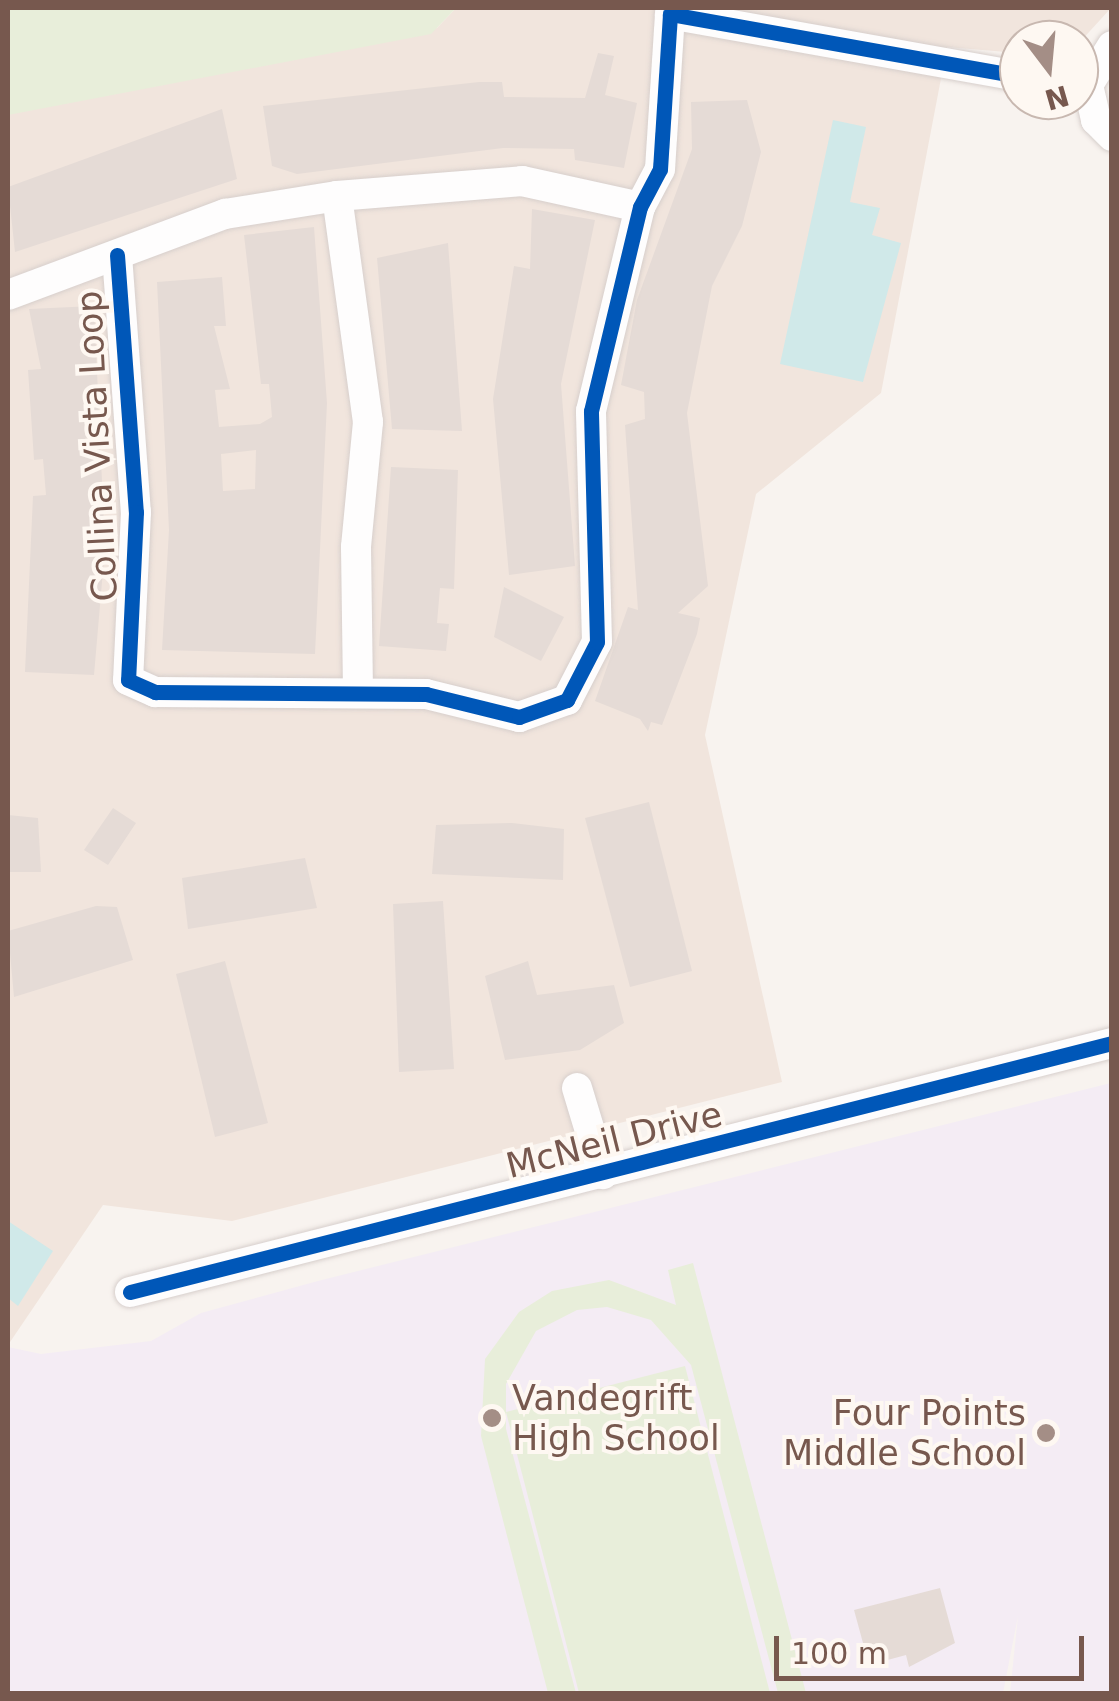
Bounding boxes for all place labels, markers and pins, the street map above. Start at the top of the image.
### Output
place label: Vandegrift High School [512,1377,720,1459]
place label: Four Points Middle School [783,1392,1026,1474]
marker: Vandegrift High School [481,1407,503,1429]
marker: Four Points Middle School [1035,1422,1057,1444]

